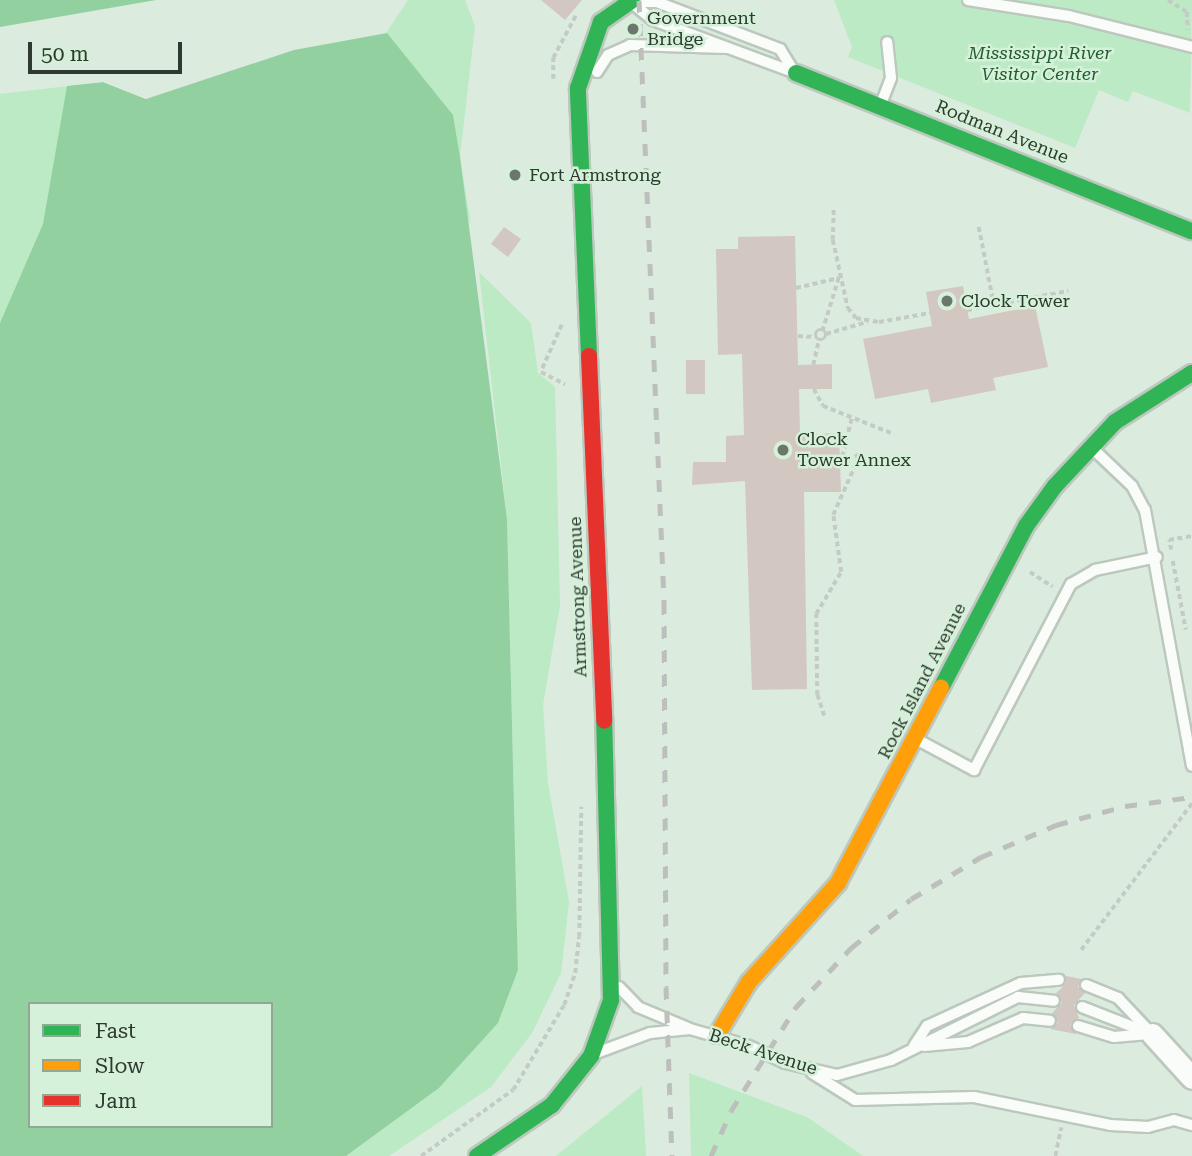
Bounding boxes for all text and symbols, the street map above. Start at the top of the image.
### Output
place label: Government Bridge [647,8,756,50]
marker: Government Bridge [625,21,641,37]
scale bar [32,28,186,72]
text: 50 m [41,42,89,66]
park label: Mississippi River Visitor Center [968,43,1112,86]
street label: Rodman Avenue [932,95,1072,169]
place label: Fort Armstrong [529,164,661,186]
marker: Fort Armstrong [507,167,523,183]
place label: Clock Tower [961,290,1070,312]
marker: Clock Tower [939,293,955,309]
place label: Clock Tower Annex [797,429,911,472]
marker: Clock Tower Annex [775,442,791,458]
street label: Armstrong Avenue [564,516,592,678]
street label: Rock Island Avenue [873,599,971,763]
legend [28,1002,273,1128]
text: Fast [95,1019,136,1043]
street label: Beck Avenue [706,1024,820,1080]
text: Slow [95,1054,144,1078]
text: Jam [95,1089,137,1113]

